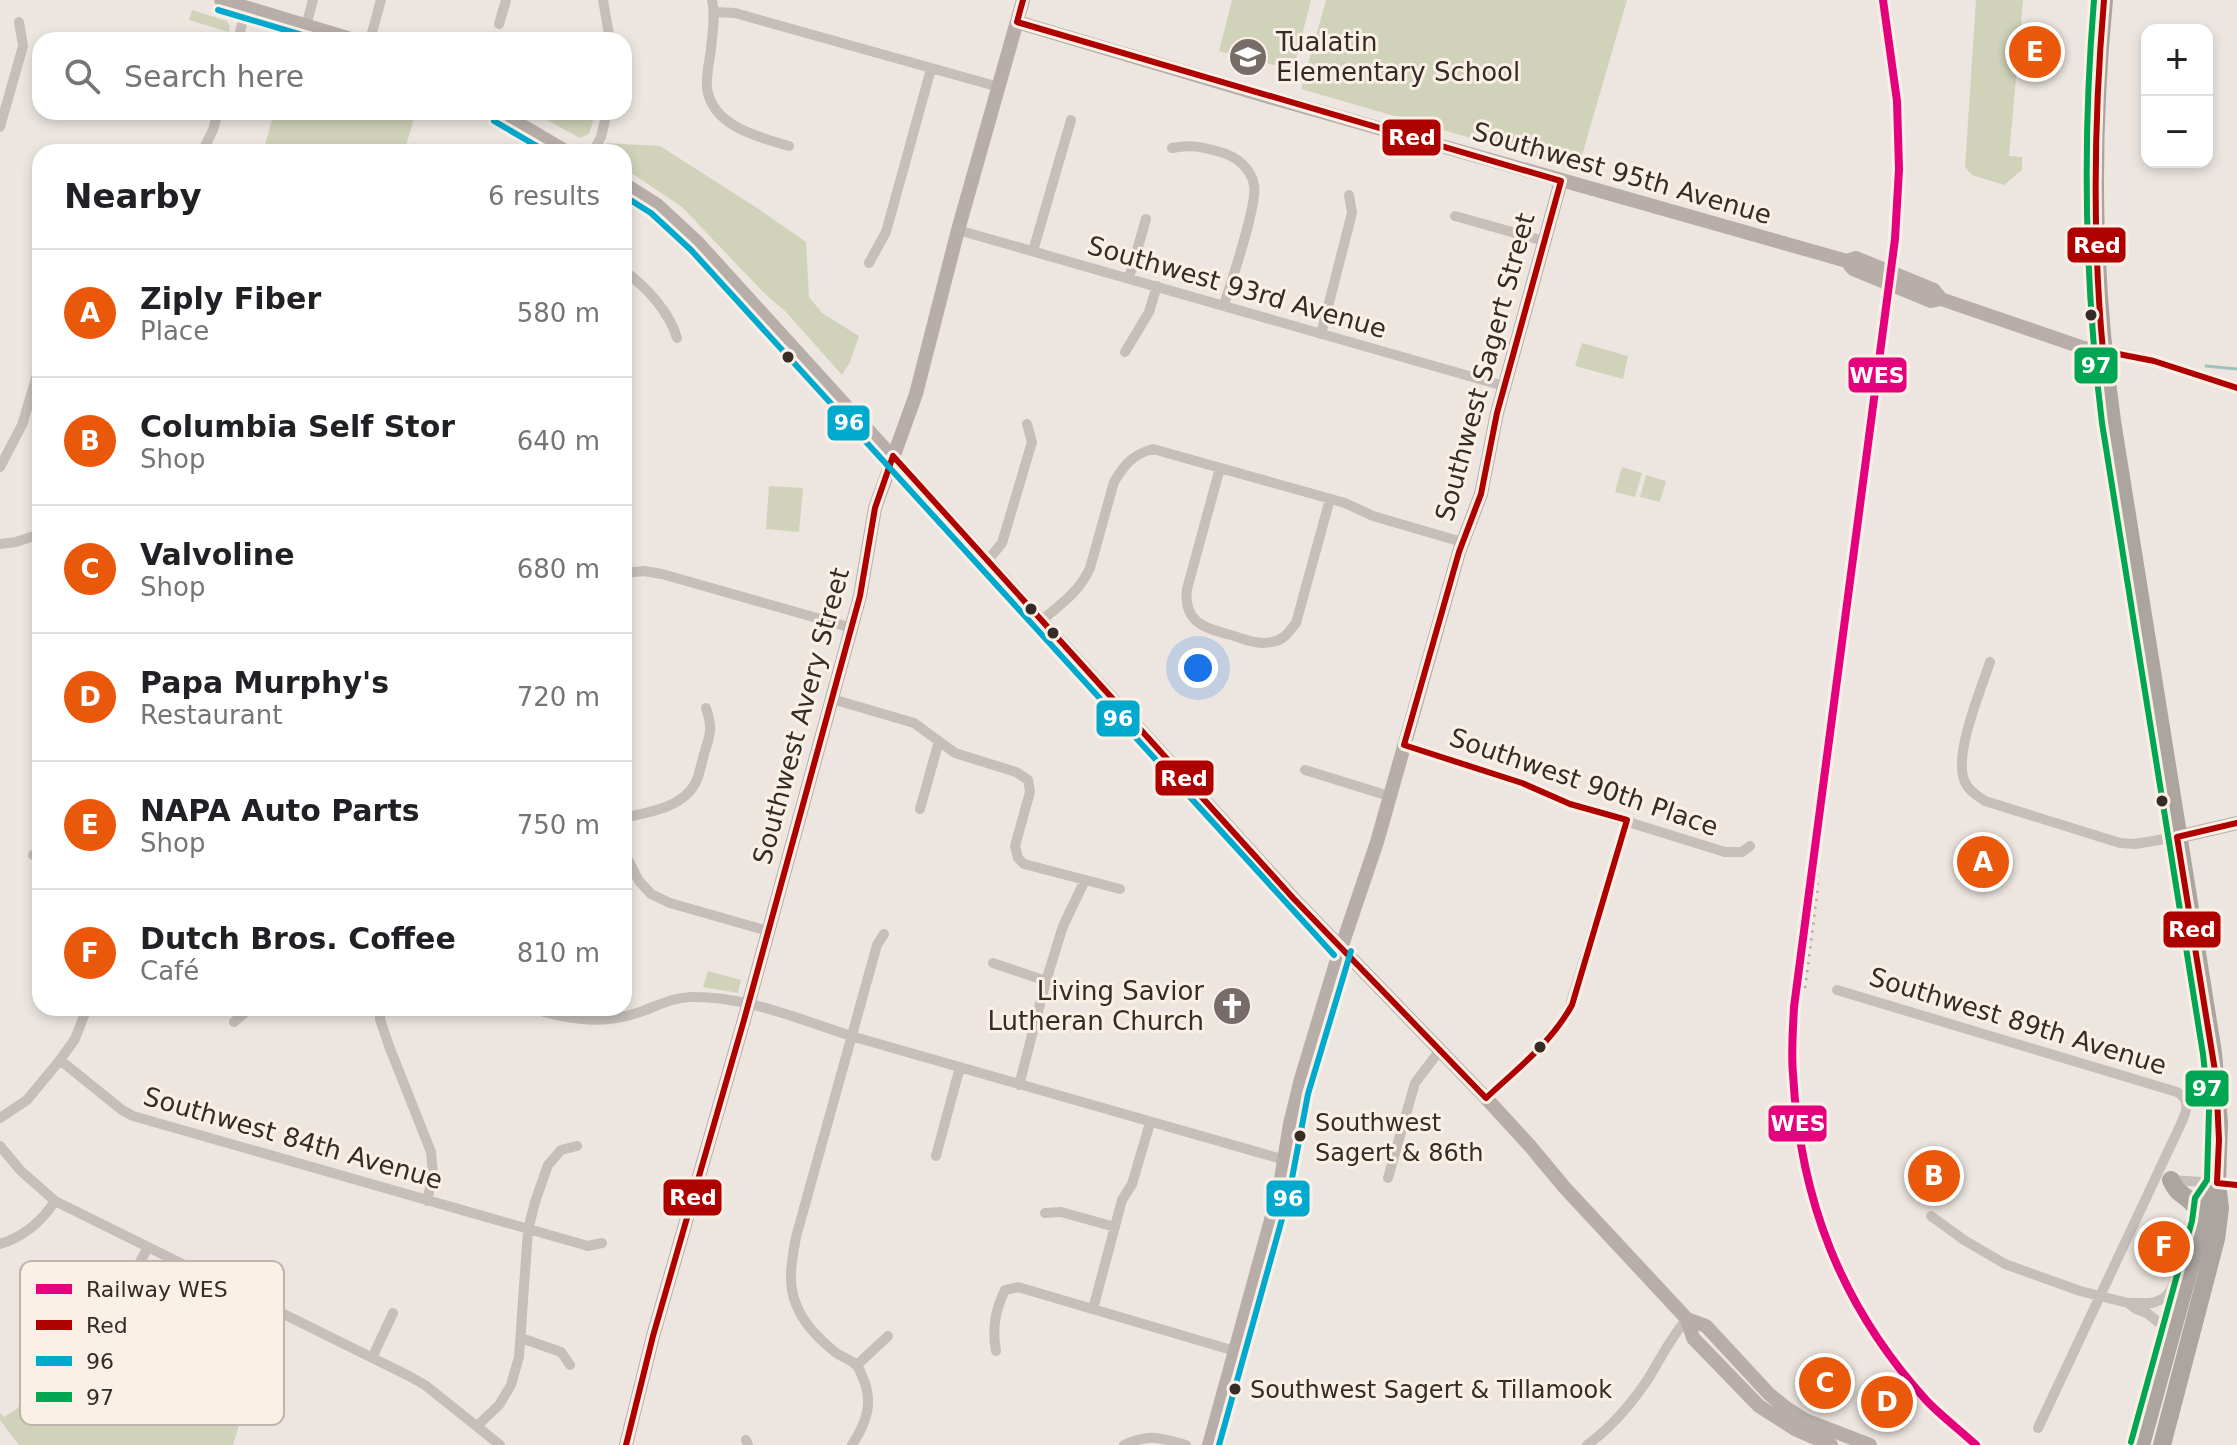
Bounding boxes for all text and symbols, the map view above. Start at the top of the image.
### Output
pin: E [2009,22,2061,82]
map controls [2141,24,2213,168]
button: + [2141,24,2213,96]
place label: Tualatin Elementary School [1275,27,1520,87]
search box [32,32,632,120]
school or university icon: Tualatin Elementary School [1227,36,1269,78]
icon: search [60,54,104,98]
text: Search here [124,59,304,94]
button: − [2141,96,2213,168]
street label: Southwest 95th Avenue [1469,116,1775,230]
line badge: Red [1381,118,1442,157]
text: Red [1388,125,1436,150]
text: Nearby [64,176,202,216]
text: 6 results [488,181,600,211]
street label: Southwest Sagert Street [1429,210,1541,524]
line badge: Red [2066,226,2127,264]
street label: Southwest 93rd Avenue [1084,230,1390,344]
text: Red [2073,233,2121,258]
text: Ziply Fiber [140,281,321,316]
text: A [80,298,100,328]
text: 580 m [517,298,600,328]
unlabelled marker [2083,307,2099,323]
text: Place [140,316,209,346]
line badge: 97 [2073,346,2119,385]
unlabelled marker [780,349,796,365]
text: 97 [2081,353,2111,378]
line badge: WES [1847,356,1908,394]
text: WES [1849,363,1905,388]
line badge: 96 [826,404,871,442]
text: Columbia Self Stor [140,409,455,444]
text: 96 [834,410,864,435]
text: B [80,426,100,456]
text: 640 m [517,426,600,456]
text: Shop [140,444,205,474]
text: Valvoline [140,537,295,572]
text: C [80,554,100,584]
text: 680 m [517,554,600,584]
street label: Southwest Avery Street [747,564,855,868]
text: Shop [140,572,205,602]
unlabelled marker [1023,601,1039,617]
unlabelled marker [1045,625,1061,641]
your location [1178,648,1218,688]
text: Papa Murphy's [140,665,389,700]
text: D [79,682,101,712]
text: 720 m [517,682,600,712]
line badge: 96 [1095,699,1141,738]
text: Restaurant [140,700,282,730]
text: 96 [1103,706,1133,731]
street label: Southwest 90th Place [1446,722,1722,842]
line badge: Red [1154,759,1215,797]
text: Red [1160,766,1208,791]
text: NAPA Auto Parts [140,793,420,828]
unlabelled marker [2154,793,2170,809]
text: E [81,810,99,840]
text: 750 m [517,810,600,840]
text: Shop [140,828,205,858]
pin: A [1957,832,2009,892]
line badge: Red [2162,910,2222,949]
text: Red [2168,917,2216,942]
text: Dutch Bros. Coffee [140,921,456,956]
text: F [81,938,99,968]
text: 810 m [517,938,600,968]
text: Café [140,956,199,986]
street label: Southwest 89th Avenue [1866,961,2170,1081]
place label: Living Savior Lutheran Church [987,976,1204,1036]
church icon: Living Savior Lutheran Church [1211,985,1253,1027]
unlabelled marker [1532,1039,1548,1055]
line badge: 97 [2184,1069,2230,1108]
text: 97 [2192,1076,2222,1101]
street label: Southwest 84th Avenue [140,1081,446,1195]
line badge: WES [1767,1104,1828,1143]
place label: Southwest Sagert & 86th [1315,1109,1483,1167]
text: WES [1770,1111,1826,1136]
marker: Southwest Sagert & 86th [1292,1128,1308,1144]
pin: B [1908,1146,1960,1206]
line badge: Red [662,1178,723,1217]
line badge: 96 [1265,1179,1311,1218]
text: Red [669,1185,717,1210]
text: 96 [1273,1186,1303,1211]
pin: F [2138,1217,2190,1277]
legend [20,1261,284,1425]
text: Railway WES [86,1277,228,1302]
text: Red [86,1313,128,1338]
text: 96 [86,1349,114,1374]
pin: C [1799,1353,1851,1413]
pin: D [1861,1372,1913,1432]
place label: Southwest Sagert & Tillamook [1250,1376,1612,1404]
marker: Southwest Sagert & Tillamook [1227,1381,1243,1397]
text: 97 [86,1385,114,1410]

